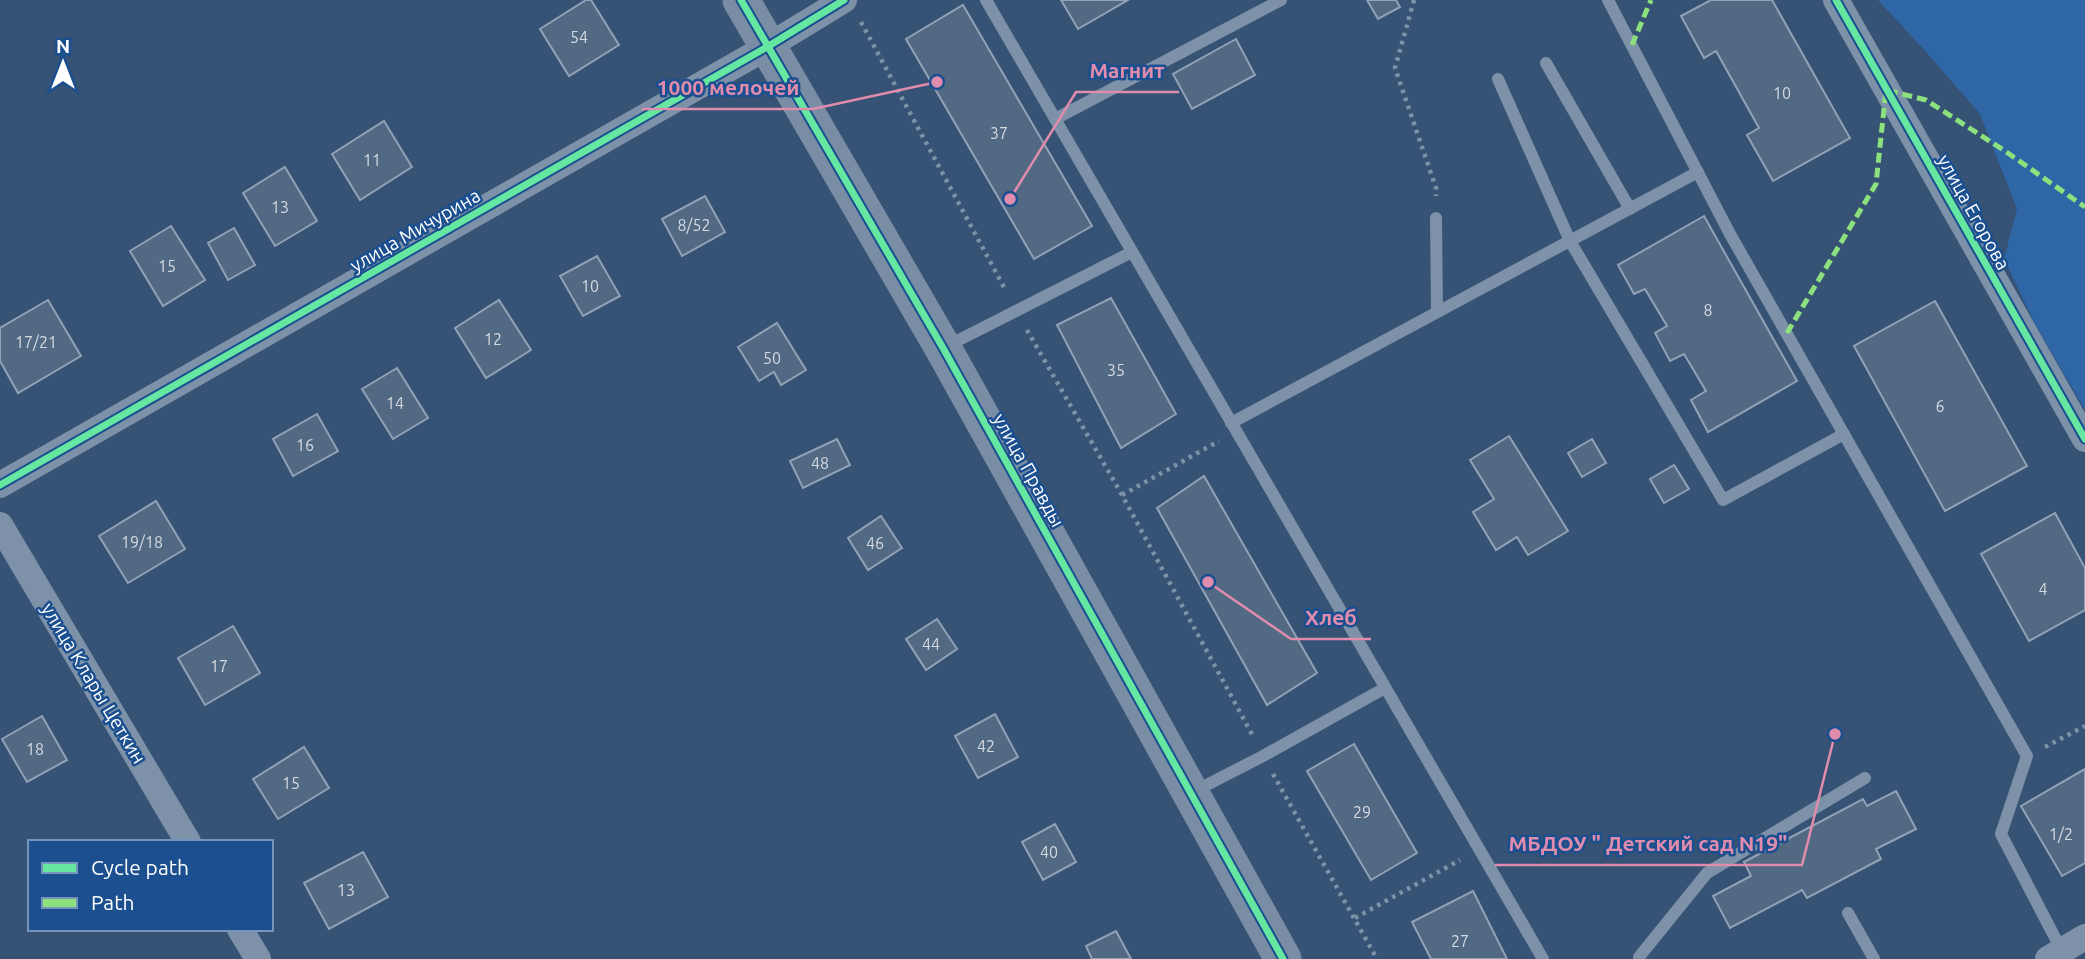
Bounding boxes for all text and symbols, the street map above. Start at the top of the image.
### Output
north arrow [28,28,98,98]
house number: 54 [570,28,588,46]
text: N [56,35,70,57]
callout: Магнит [1076,50,1179,92]
text: Магнит [1089,58,1165,82]
callout: 1000 мелочей [642,67,813,109]
text: 1000 мелочей [657,75,799,99]
house number: 10 [1773,84,1791,102]
house number: 37 [990,124,1008,142]
house number: 11 [363,151,381,169]
street label: улица Егорова [1933,151,2015,273]
street label: улица Мичурина [346,184,484,276]
house number: 13 [271,198,289,216]
house number: 8/52 [678,216,710,234]
house number: 15 [158,257,176,275]
house number: 10 [581,277,599,295]
house number: 8 [1703,301,1713,319]
house number: 12 [484,330,502,348]
house number: 17/21 [15,333,57,351]
house number: 50 [763,349,781,367]
house number: 35 [1107,361,1125,379]
house number: 14 [386,394,404,412]
house number: 6 [1935,397,1945,415]
street label: улица Правды [989,410,1069,530]
house number: 16 [296,436,314,454]
house number: 48 [811,454,829,472]
house number: 19/18 [121,533,163,551]
house number: 46 [866,534,884,552]
house number: 4 [2038,580,2048,598]
callout: Хлеб [1291,597,1371,639]
street label: улица Клары Цеткин [37,599,151,767]
text: Хлеб [1305,605,1357,629]
house number: 44 [922,635,940,653]
house number: 17 [210,657,228,675]
house number: 42 [977,737,995,755]
house number: 18 [26,740,44,758]
house number: 15 [282,774,300,792]
house number: 29 [1353,803,1371,821]
callout: МБДОУ " Детский сад N19" [1495,823,1802,865]
house number: 1/2 [2049,825,2073,843]
text: МБДОУ " Детский сад N19" [1509,831,1787,855]
legend [28,840,273,931]
house number: 40 [1040,843,1058,861]
text: Cycle path [91,855,189,879]
house number: 13 [337,881,355,899]
text: Path [91,890,134,914]
house number: 27 [1451,932,1469,950]

